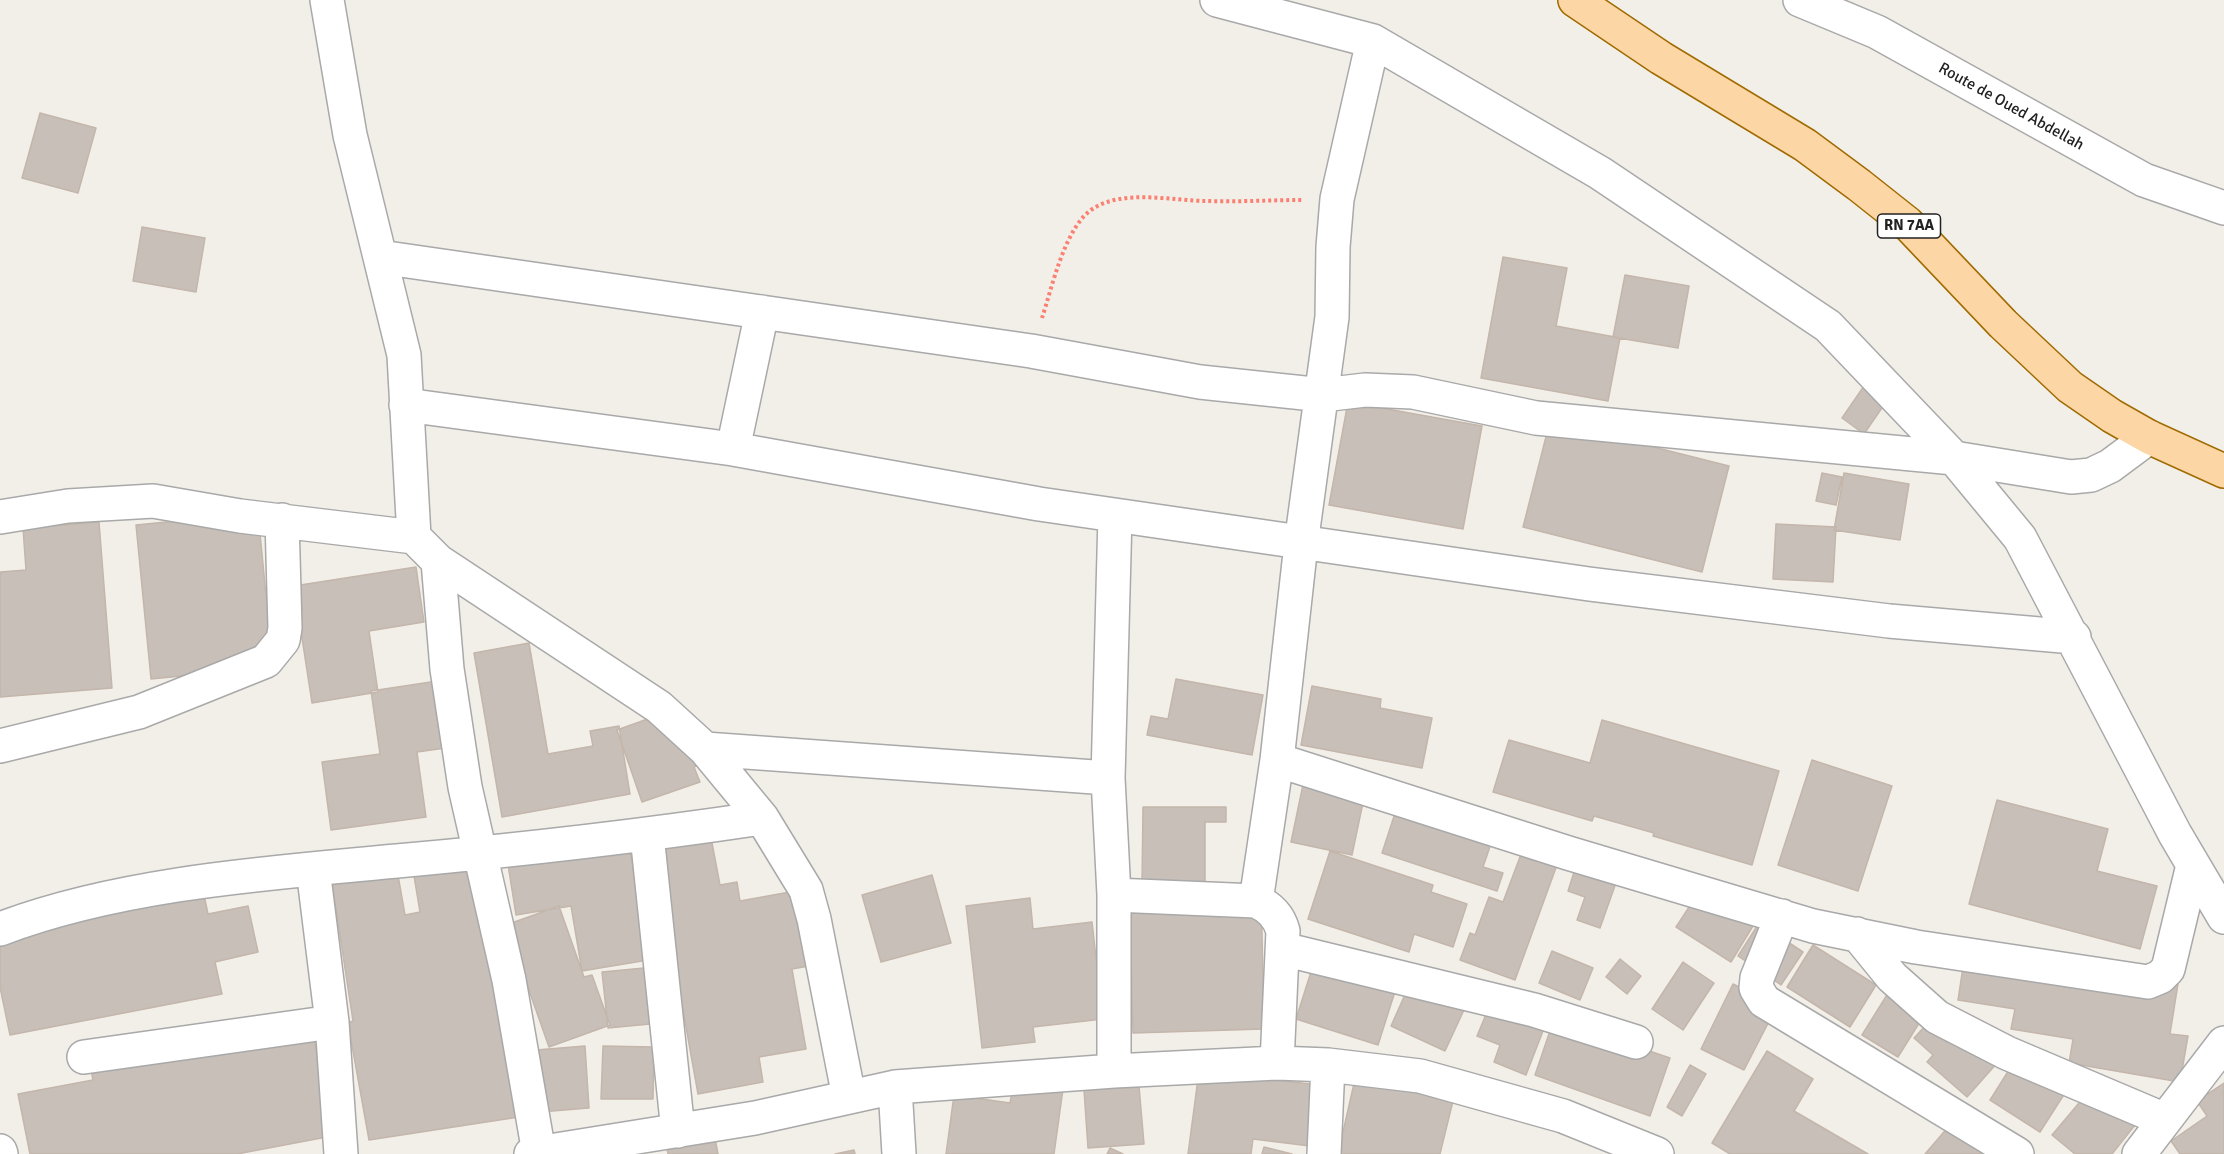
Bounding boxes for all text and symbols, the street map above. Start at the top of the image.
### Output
street label: Route de Oued Abdellah [1935,59,2087,155]
road number: RN 7AA [1878,214,1940,238]

